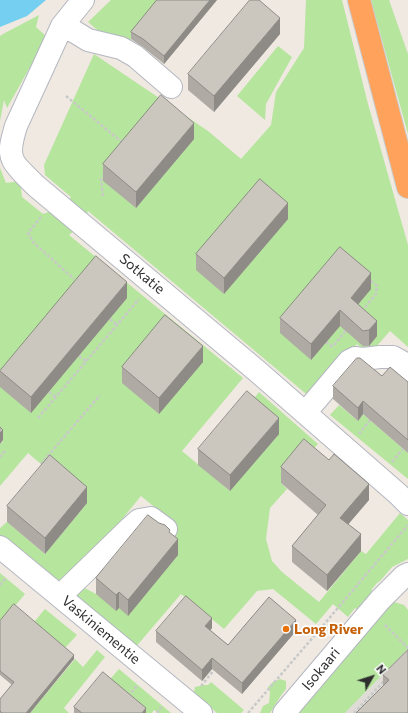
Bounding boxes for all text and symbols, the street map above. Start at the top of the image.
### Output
street label: Sotkatie [116,250,168,298]
street label: Vaskiniementie [58,592,144,668]
place label: Long River [294,621,363,637]
marker: Long River [281,624,291,634]
street label: Isokaari [298,644,344,694]
north arrow [352,657,392,697]
text: N [374,662,389,676]

